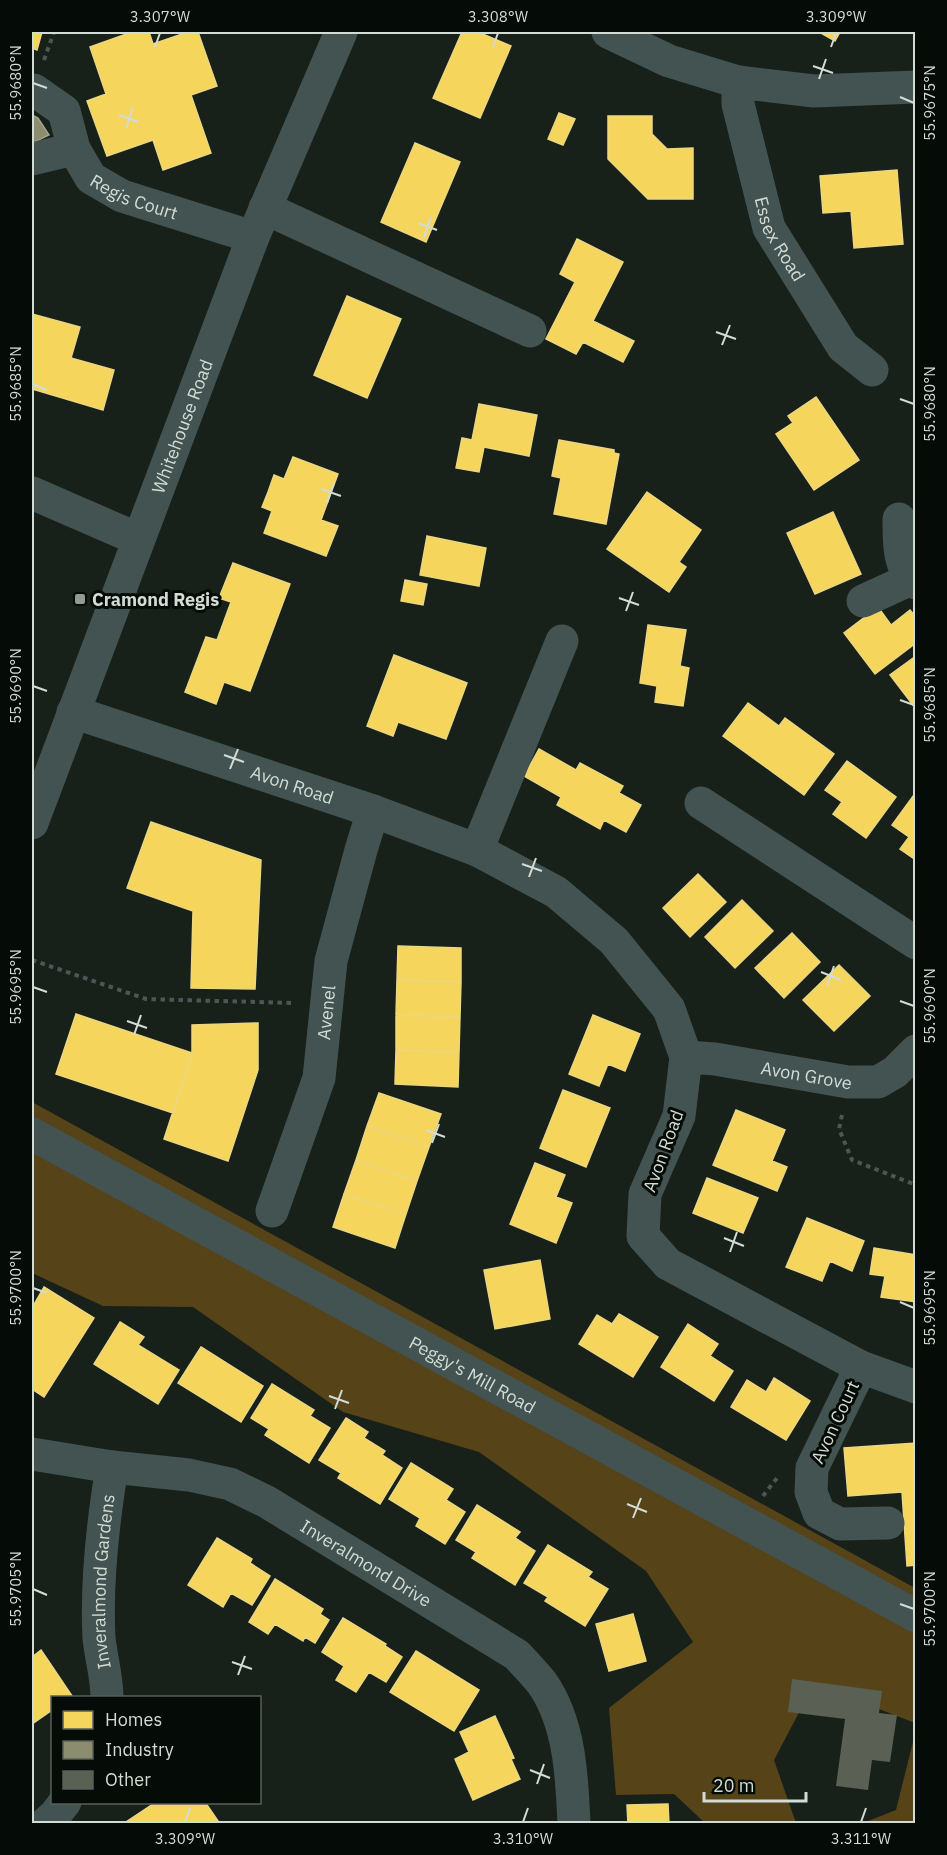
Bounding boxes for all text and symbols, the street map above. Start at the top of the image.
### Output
text: 3.307°W [130,7,191,26]
text: 3.308°W [468,7,529,26]
text: 3.309°W [806,7,867,26]
text: 55.9680°N [6,45,25,121]
text: 55.9675°N [920,65,939,141]
street label: Regis Court [86,169,181,224]
street label: Essex Road [750,194,811,285]
text: 55.9685°N [6,346,25,422]
street label: Whitehouse Road [146,356,217,497]
text: 55.9680°N [920,366,939,442]
place label: Cramond Regis [92,588,219,611]
marker: Cramond Regis [73,592,87,606]
text: 55.9690°N [6,648,25,724]
text: 55.9685°N [920,667,939,743]
street label: Avon Road [248,760,337,809]
text: 55.9695°N [6,949,25,1025]
text: 55.9690°N [920,968,939,1044]
street label: Avenel [311,984,340,1041]
street label: Avon Grove [759,1056,854,1094]
street label: Avon Road [638,1107,688,1195]
text: 55.9700°N [6,1250,25,1326]
text: 55.9695°N [920,1270,939,1346]
street label: Peggy's Mill Road [405,1331,540,1418]
street label: Avon Court [806,1377,864,1467]
street label: Inveralmond Gardens [87,1492,119,1671]
street label: Inveralmond Drive [297,1514,436,1612]
text: 55.9705°N [6,1551,25,1627]
text: 55.9700°N [920,1571,939,1647]
legend [51,1696,261,1804]
text: Homes [105,1708,162,1731]
text: Industry [105,1738,174,1761]
scale bar [704,1765,806,1803]
text: Other [105,1768,151,1791]
text: 20 m [713,1774,755,1797]
text: 3.309°W [155,1829,216,1848]
text: 3.310°W [493,1829,554,1848]
text: 3.311°W [831,1829,892,1848]

